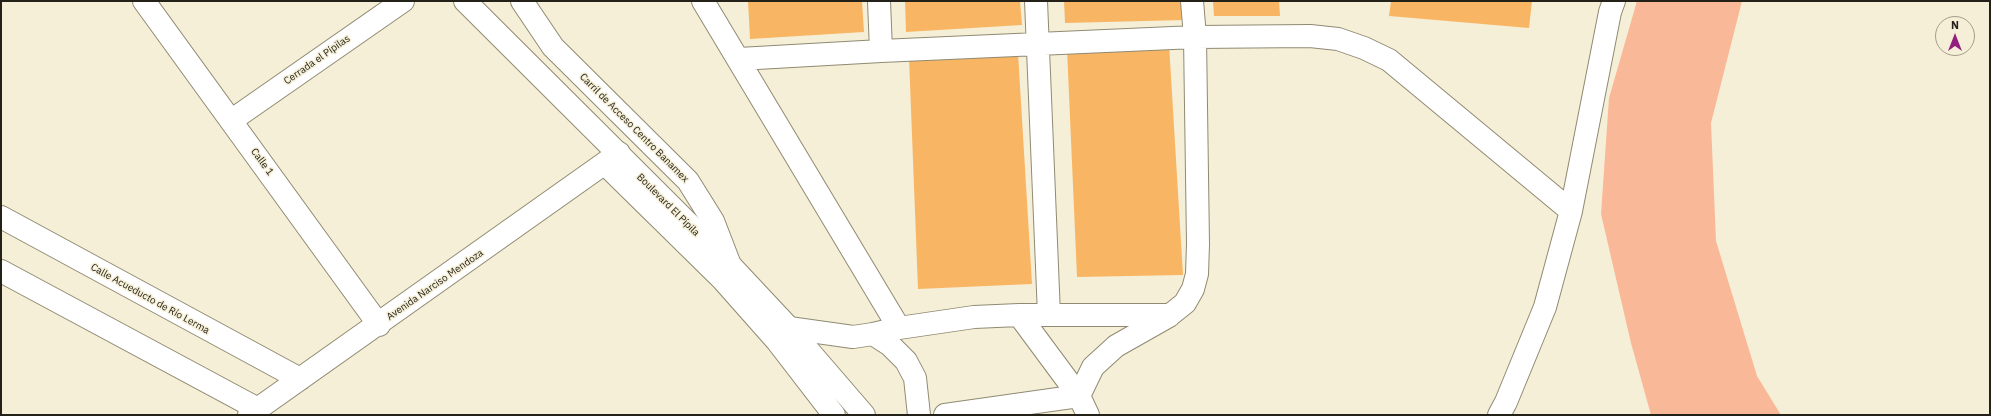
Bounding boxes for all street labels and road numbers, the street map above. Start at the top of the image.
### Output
street label: Cerrada el Pípilas [282,33,352,87]
street label: Carril de Acceso Centro Banamex [577,71,691,185]
street label: Calle 1 [248,146,276,178]
street label: Boulevard El Pípila [634,171,702,239]
street label: Avenida Narciso Mendoza [384,247,486,323]
street label: Calle Acueducto de Río Lerma [88,261,212,337]

